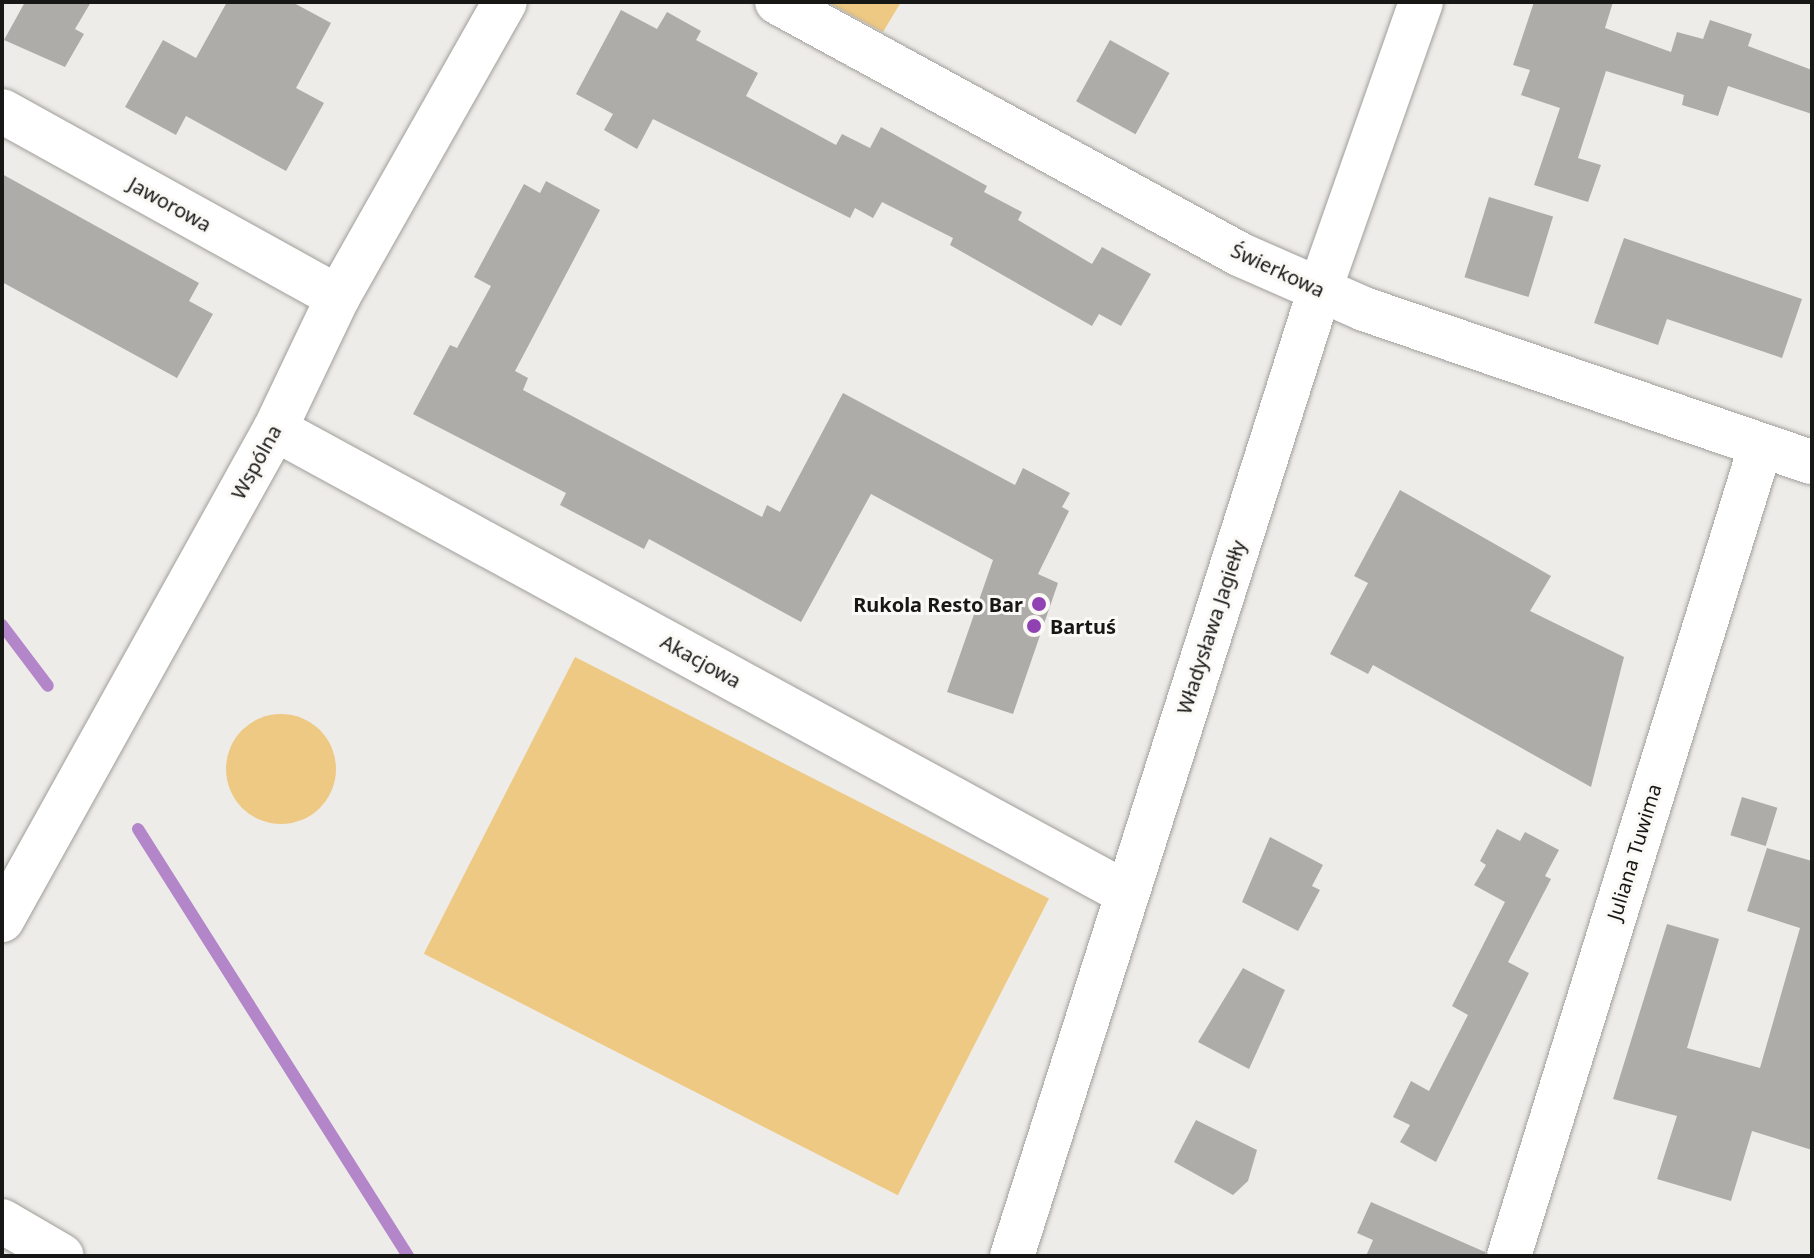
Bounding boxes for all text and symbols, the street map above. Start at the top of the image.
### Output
street label: Jaworowa [124,171,216,237]
street label: Świerkowa [1227,238,1329,302]
street label: Wspólna [226,421,286,503]
street label: Władysława Jagiełły [1172,537,1250,717]
place label: Rukola Resto Bar [853,592,1023,616]
marker: Rukola Resto Bar [1030,595,1048,613]
place label: Bartuś [1050,614,1116,638]
marker: Bartuś [1025,617,1043,635]
street label: Akacjowa [657,629,745,693]
street label: Juliana Tuwima [1602,781,1666,923]

